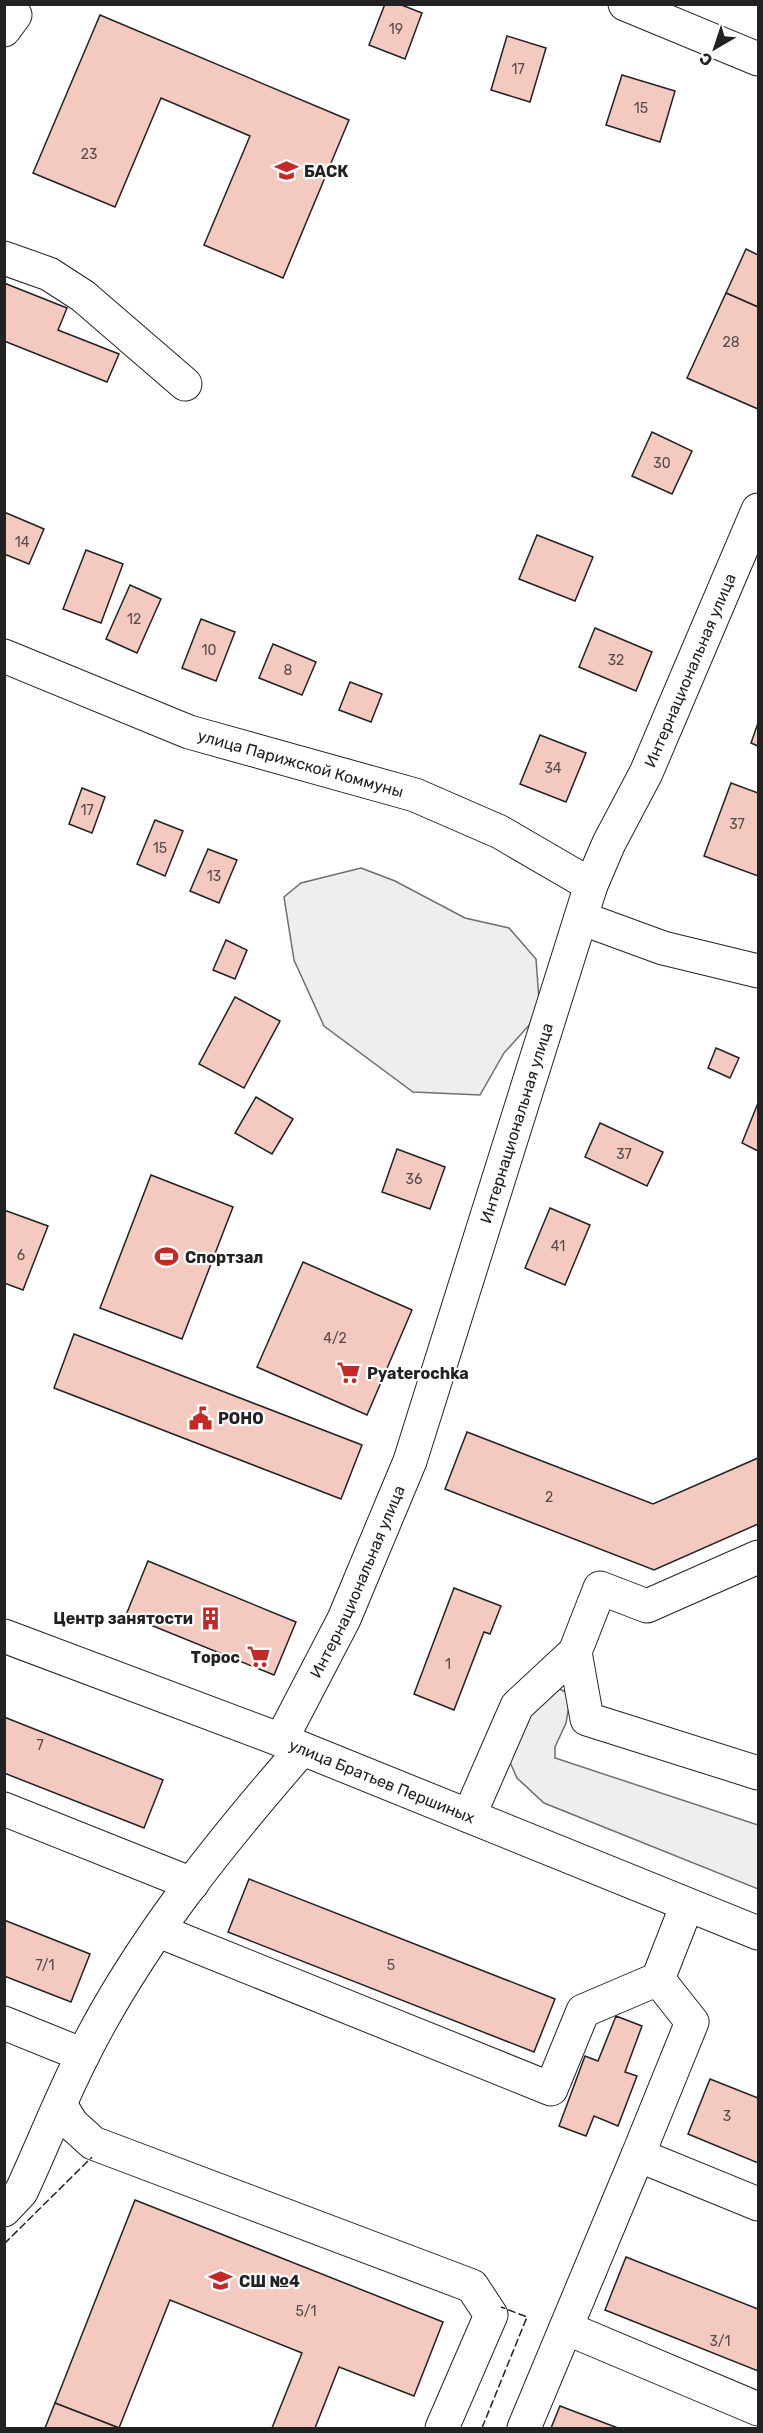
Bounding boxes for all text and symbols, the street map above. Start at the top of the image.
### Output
north arrow [685,18,745,78]
house number: 19 [389,21,403,38]
text: С [696,48,716,70]
house number: 17 [511,61,525,78]
house number: 15 [634,100,648,117]
house number: 23 [81,146,97,163]
school or university icon: БАСК [273,158,299,184]
place label: БАСК [304,162,348,181]
house number: 28 [722,334,740,351]
house number: 30 [653,455,671,472]
house number: 14 [15,534,30,551]
street label: Интернациональная улица [641,571,740,770]
house number: 12 [127,611,141,628]
house number: 10 [202,642,217,659]
house number: 32 [608,652,624,669]
house number: 8 [284,662,293,679]
street label: улица Парижской Коммуны [196,726,406,801]
house number: 34 [544,760,562,777]
house number: 17 [80,802,94,819]
house number: 37 [729,816,745,833]
house number: 15 [153,840,167,857]
house number: 13 [207,868,221,885]
street label: Интернациональная улица [476,1021,557,1226]
house number: 37 [616,1146,632,1163]
house number: 36 [406,1171,422,1188]
house number: 41 [551,1238,565,1255]
sports icon: Спортзал [154,1244,180,1270]
house number: 6 [17,1247,25,1264]
place label: Спортзал [185,1248,263,1267]
house number: 4/2 [323,1330,347,1347]
supermarket icon: Pyaterochka [336,1360,362,1386]
place label: Pyaterochka [367,1364,469,1383]
public building icon: РОНО [187,1405,213,1431]
place label: РОНО [218,1409,264,1428]
street label: Интернациональная улица [306,1483,409,1681]
house number: 2 [545,1489,553,1506]
building icon: Центр занятости [198,1605,224,1631]
place label: Центр занятости [53,1609,193,1628]
supermarket icon: Торос [245,1644,271,1670]
place label: Торос [191,1648,240,1667]
house number: 1 [445,1656,451,1673]
street label: улица Братьев Першиных [286,1735,478,1828]
house number: 7 [36,1737,44,1754]
house number: 7/1 [36,1957,54,1974]
house number: 5 [387,1957,395,1974]
house number: 3 [723,2108,731,2125]
school or university icon: СШ №4 [208,2268,234,2294]
place label: СШ №4 [239,2272,300,2291]
house number: 5/1 [296,2303,316,2320]
house number: 3/1 [709,2333,731,2350]

